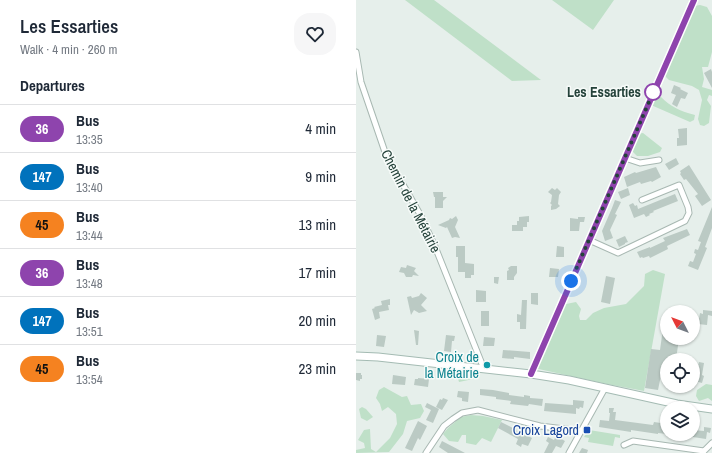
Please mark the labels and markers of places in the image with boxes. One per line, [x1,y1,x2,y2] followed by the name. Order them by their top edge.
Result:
[567,83,641,101] place label: Les Essarties
[644,83,662,101] marker: Les Essarties
[425,348,479,382] place label: Croix de la Métairie
[482,360,492,370] marker: Croix de la Métairie
[513,421,579,439] place label: Croix Lagord
[582,425,592,435] marker: Croix Lagord

